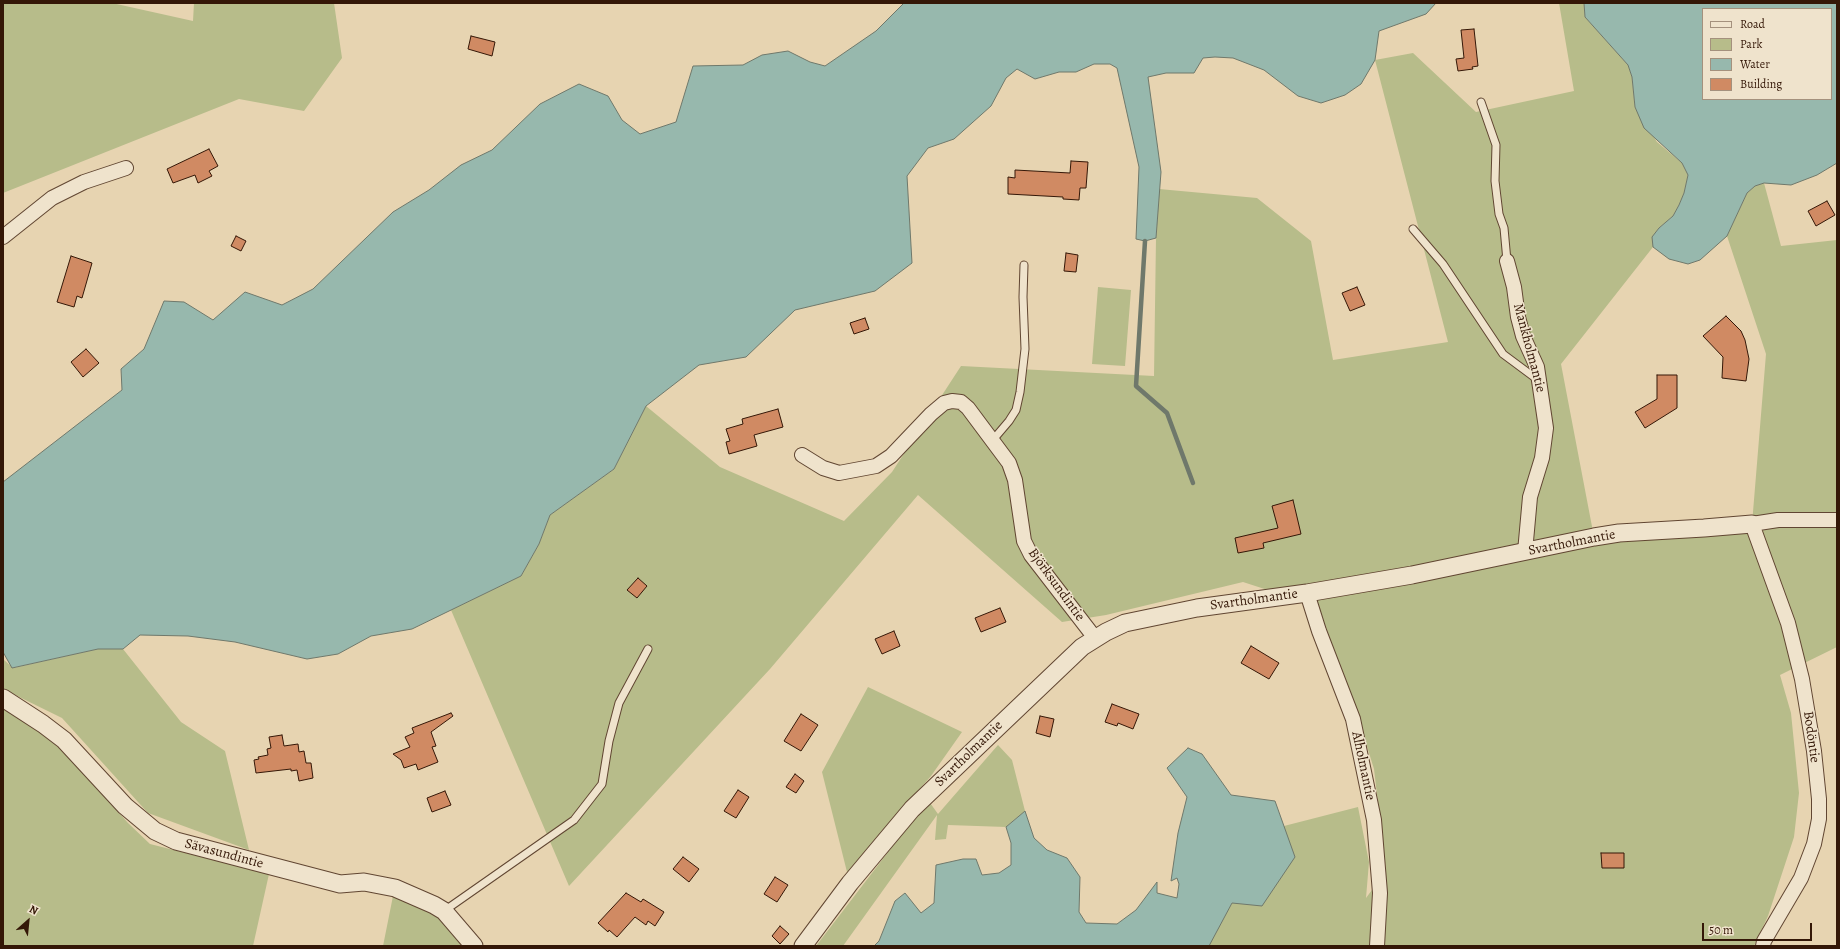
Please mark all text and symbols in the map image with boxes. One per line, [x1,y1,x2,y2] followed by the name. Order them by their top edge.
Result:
[1702,8,1832,100] legend
[1740,16,1765,32] text: Road
[1740,36,1763,52] text: Park
[1740,56,1770,72] text: Water
[1740,76,1782,92] text: Building
[1509,302,1549,394] street label: Mankholmantie
[1527,526,1617,560] street label: Svartholmantie
[1024,545,1088,625] street label: Björksundintie
[1209,586,1299,614] street label: Svartholmantie
[1799,710,1823,764] street label: Bodöntie
[931,717,1007,791] street label: Svartholmantie
[1348,730,1378,802] street label: Alholmantie
[183,835,265,873] street label: Sävasundintie
[8,901,48,941] north arrow
[27,901,41,918] text: N
[1704,915,1814,941] scale bar
[1709,922,1733,938] text: 50 m

